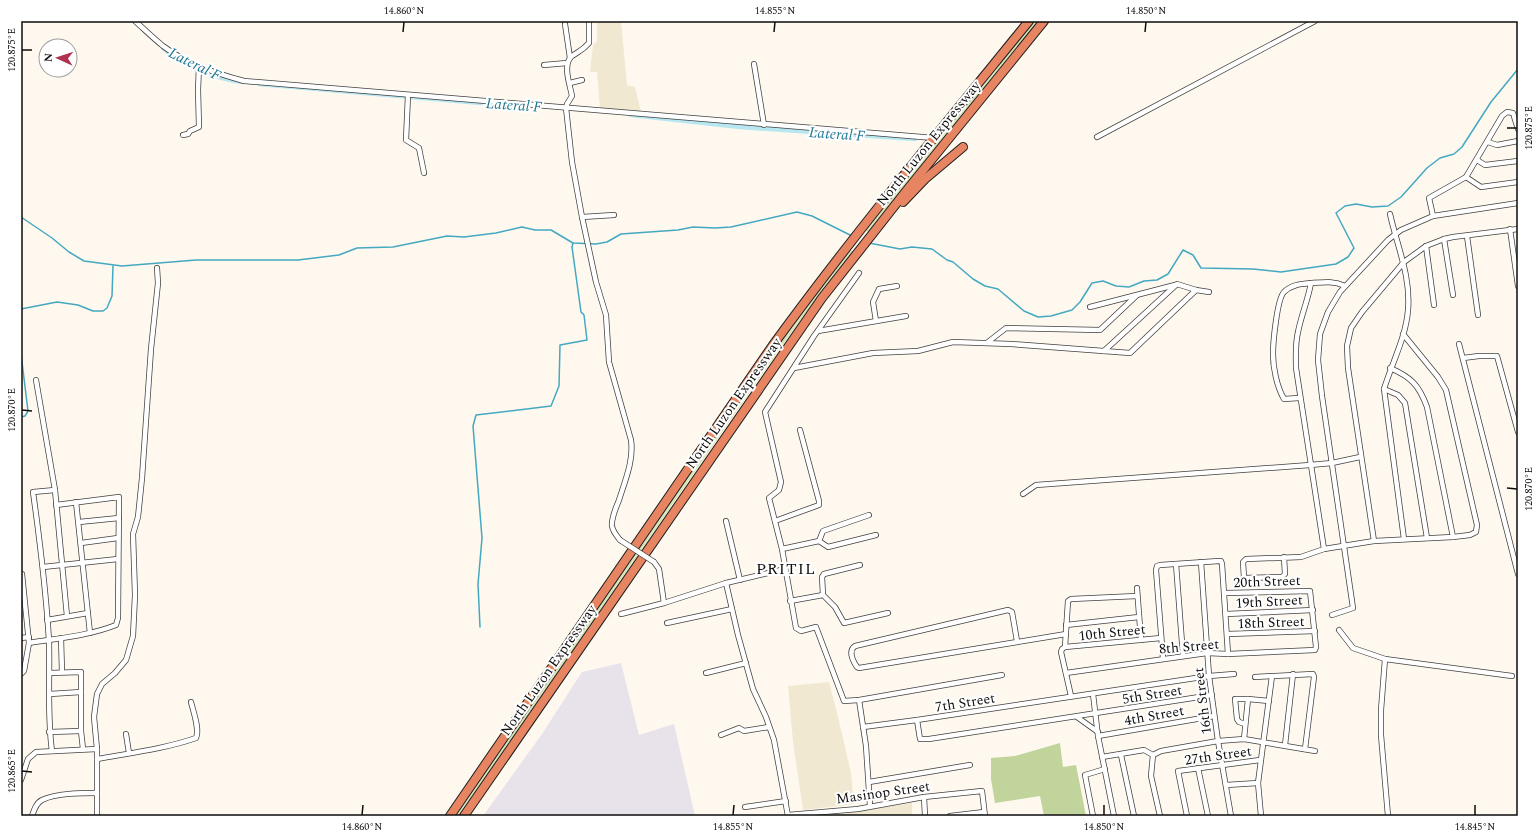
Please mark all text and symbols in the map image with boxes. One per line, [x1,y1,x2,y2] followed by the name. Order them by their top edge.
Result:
[384,3,424,19] text: 14.860°N
[755,3,795,19] text: 14.855°N
[1126,3,1166,19] text: 14.850°N
[4,28,20,72] text: 120.875°E
[38,38,78,78] north arrow
[164,42,225,87] water label: Lateral F
[40,53,57,62] text: N
[871,75,986,210] street label: North Luzon Expressway
[485,92,543,119] water label: Lateral F
[1521,106,1537,150] text: 120.875°E
[808,121,866,148] water label: Lateral F
[680,332,787,473] street label: North Luzon Expressway
[4,388,20,432] text: 120.870°E
[1521,467,1537,511] text: 120.870°E
[756,557,816,581] district label: PRITIL
[1233,570,1301,593] street label: 20th Street
[1235,589,1303,614] street label: 19th Street
[495,599,602,740] street label: North Luzon Expressway
[1237,611,1305,634] street label: 18th Street
[1077,619,1147,646] street label: 10th Street
[1158,633,1220,660] street label: 8th Street
[1188,666,1217,736] street label: 16th Street
[1121,679,1184,710] street label: 5th Street
[934,687,997,718] street label: 7th Street
[1123,700,1186,731] street label: 4th Street
[1183,740,1253,771] street label: 27th Street
[4,749,20,793] text: 120.865°E
[835,776,931,809] street label: Masinop Street
[342,819,382,835] text: 14.860°N
[713,819,753,835] text: 14.855°N
[1084,819,1124,835] text: 14.850°N
[1455,819,1495,835] text: 14.845°N

